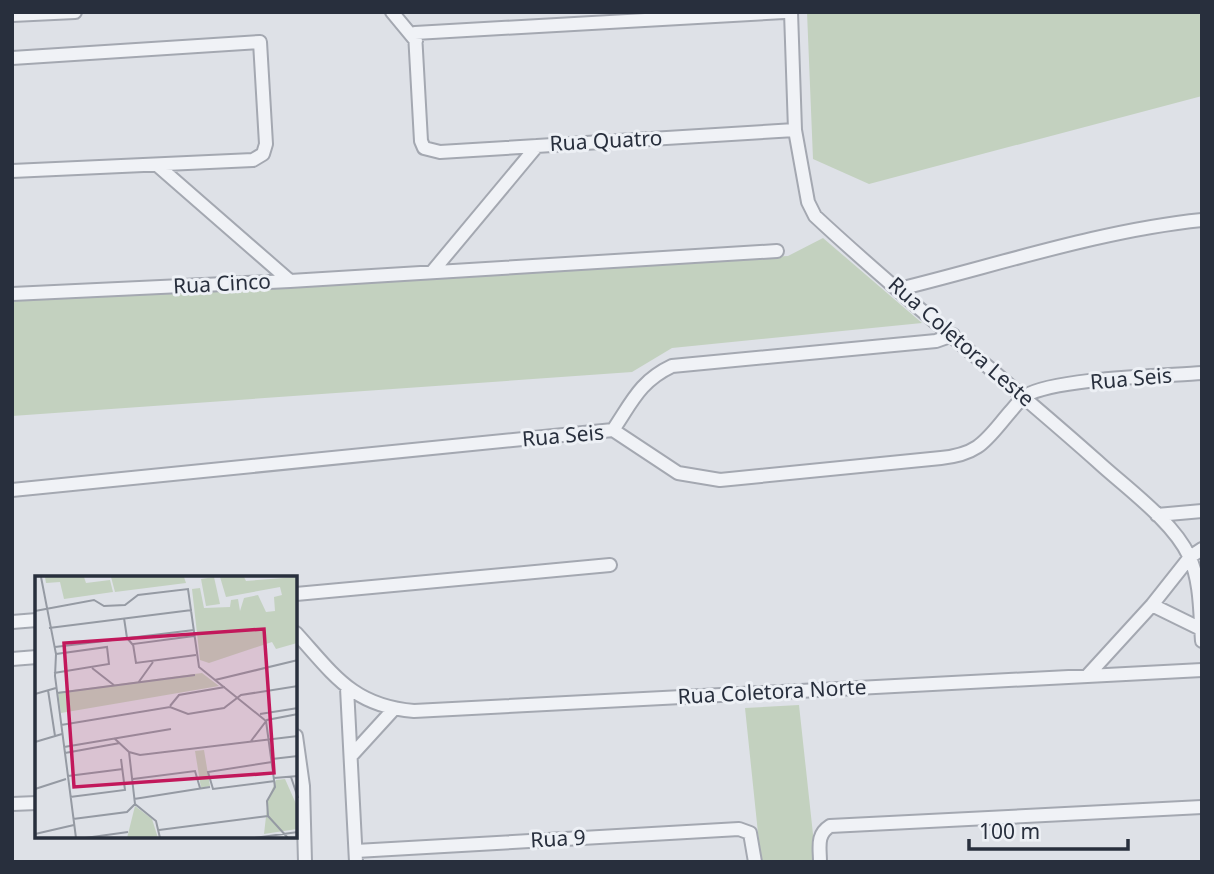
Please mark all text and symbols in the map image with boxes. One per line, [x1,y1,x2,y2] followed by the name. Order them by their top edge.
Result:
[549,123,663,157] street label: Rua Quatro
[172,266,271,300] street label: Rua Cinco
[883,270,1041,412] street label: Rua Coletora Leste
[1089,360,1173,396] street label: Rua Seis
[521,417,605,453] street label: Rua Seis
[35,576,298,839] inset map
[677,672,867,710] street label: Rua Coletora Norte
[969,808,1128,852] scale bar
[979,817,1040,845] text: 100 m
[530,823,586,853] street label: Rua 9

